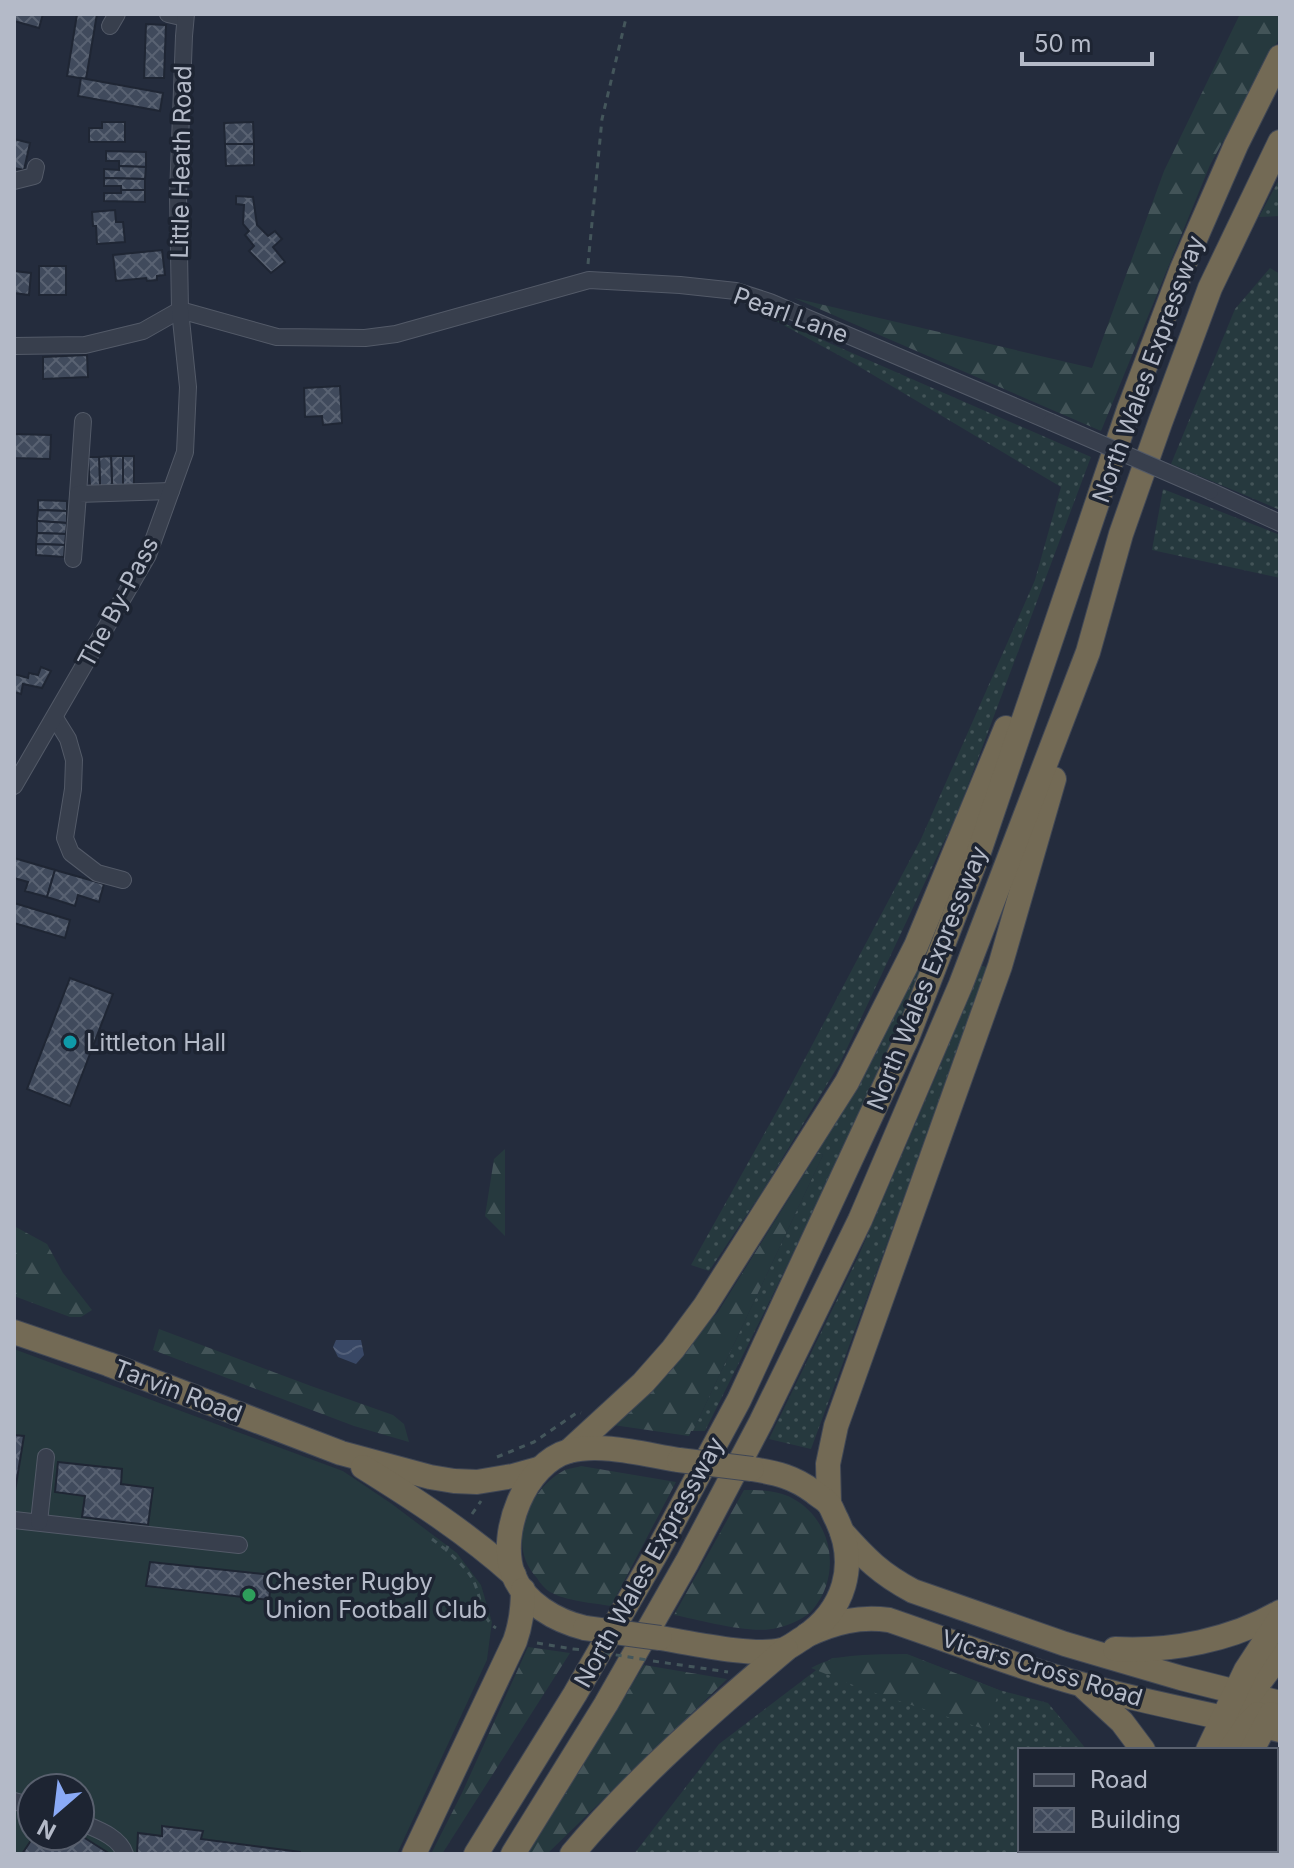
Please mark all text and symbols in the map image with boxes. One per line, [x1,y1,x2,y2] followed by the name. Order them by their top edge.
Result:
[1022,16,1152,66] scale bar
[1034,29,1092,58] text: 50 m
[165,65,197,259] street label: Little Heath Road
[1086,231,1210,507] street label: North Wales Expressway
[730,281,852,349] street label: Pearl Lane
[71,532,165,672] street label: The By-Pass
[861,842,993,1114] street label: North Wales Expressway
[86,1028,226,1057] place label: Littleton Hall
[61,1033,79,1051] marker: Littleton Hall
[110,1353,246,1429] street label: Tarvin Road
[568,1432,730,1692] street label: North Wales Expressway
[265,1567,487,1624] place label: Chester Rugby Union Football Club
[240,1586,258,1604] marker: Chester Rugby Union Football Club
[938,1624,1146,1712] street label: Vicars Cross Road
[1018,1748,1278,1852] legend
[1090,1765,1148,1794] text: Road
[16,1772,96,1852] north arrow
[1090,1805,1181,1834] text: Building
[33,1814,60,1845] text: N

